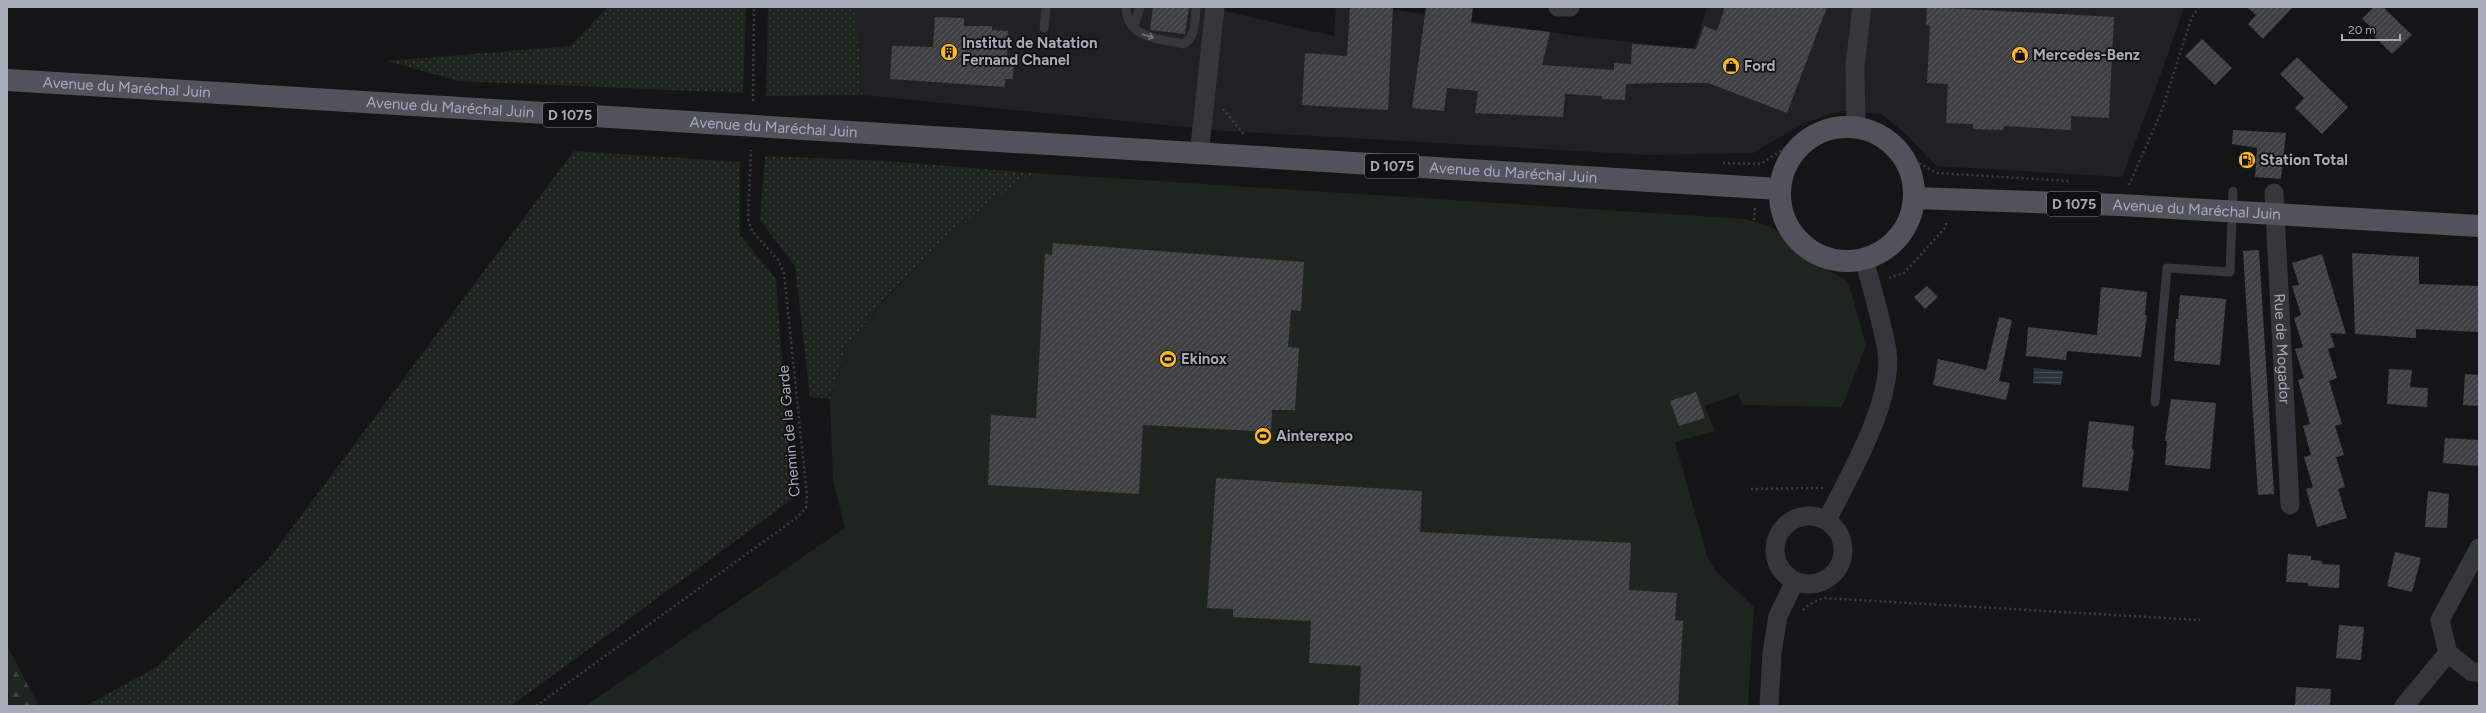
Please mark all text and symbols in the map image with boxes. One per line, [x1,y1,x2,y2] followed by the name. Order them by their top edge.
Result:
[2342,16,2400,42] scale bar
[2348,23,2376,37] text: 20 m
[1141,33,1154,40] one-way arrow
[962,34,1097,69] place label: Institut de Natation Fernand Chanel
[939,42,959,62] building icon: Institut de Natation Fernand Chanel
[2010,45,2030,65] shop icon: Mercedes-Benz
[2033,46,2140,64] place label: Mercedes-Benz
[1721,56,1741,76] shop icon: Ford
[1744,57,1776,75] place label: Ford
[42,73,211,102] street label: Avenue du Maréchal Juin
[366,93,535,121] street label: Avenue du Maréchal Juin
[543,103,597,127] road number: D 1075
[689,113,858,141] street label: Avenue du Maréchal Juin
[2237,150,2257,170] fuel station icon: Station Total
[2260,151,2348,169] place label: Station Total
[1365,154,1419,178] road number: D 1075
[1429,159,1598,187] street label: Avenue du Maréchal Juin
[2047,192,2101,216] road number: D 1075
[2112,196,2281,223] street label: Avenue du Maréchal Juin
[2270,293,2294,405] street label: Rue de Mogador
[1158,349,1178,369] sports icon: Ekinox
[1181,350,1227,368] place label: Ekinox
[774,364,804,498] street label: Chemin de la Garde
[1253,426,1273,446] sports icon: Ainterexpo
[1276,427,1353,445] place label: Ainterexpo

